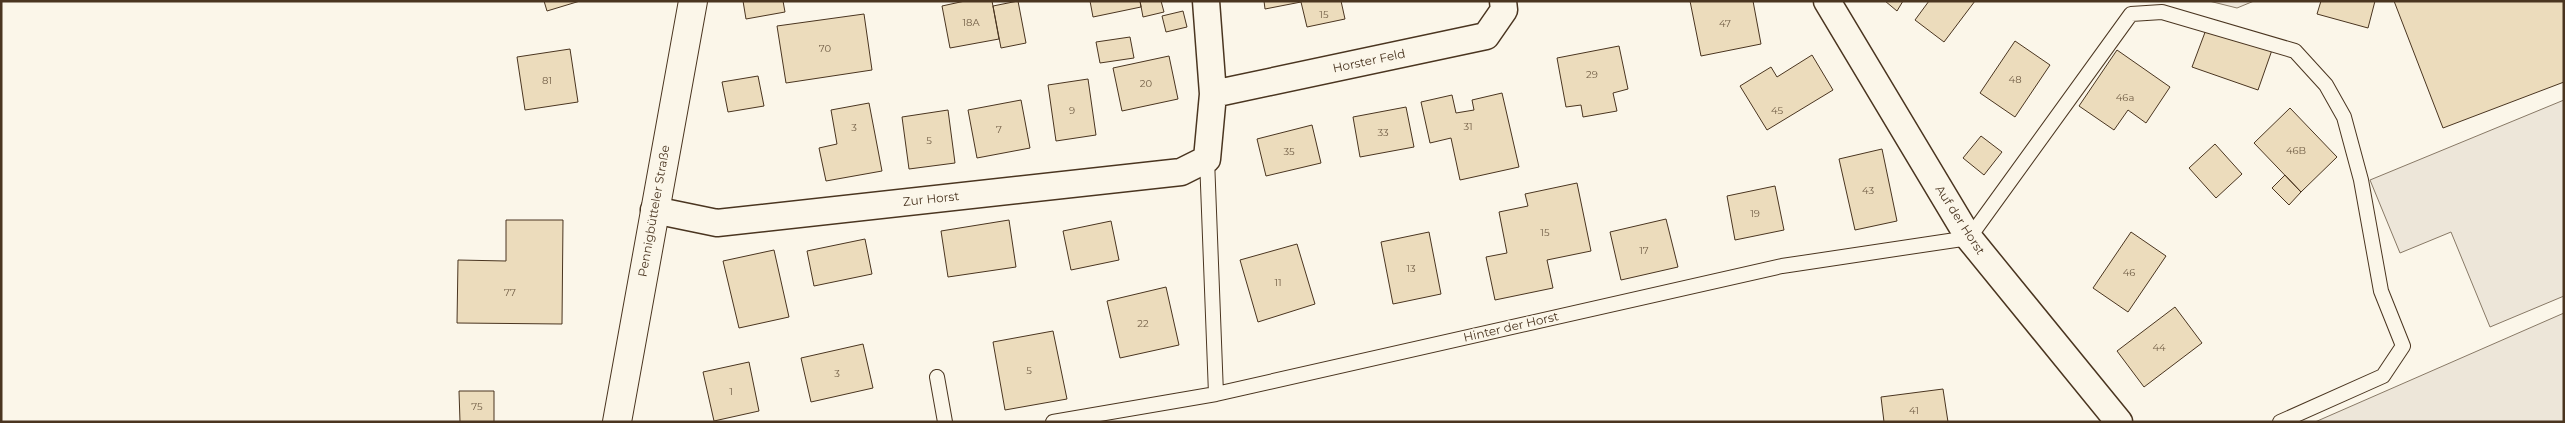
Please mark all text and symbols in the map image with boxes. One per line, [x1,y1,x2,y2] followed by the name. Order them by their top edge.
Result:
[1319,8,1329,21] house number: 15
[962,16,980,29] house number: 18A
[1719,17,1731,30] house number: 47
[819,42,832,55] house number: 70
[1331,46,1407,76] street label: Horster Feld
[1586,68,1598,81] house number: 29
[2008,73,2022,86] house number: 48
[542,74,552,87] house number: 81
[1140,77,1153,90] house number: 20
[2116,91,2134,104] house number: 46a
[1069,104,1075,117] house number: 9
[1771,104,1783,117] house number: 45
[1463,120,1473,133] house number: 31
[851,121,857,134] house number: 3
[996,123,1002,136] house number: 7
[1377,126,1389,139] house number: 33
[926,134,932,147] house number: 5
[635,144,672,278] street label: Pennigbütteler Straße
[2286,144,2306,157] house number: 46B
[1283,145,1295,158] house number: 35
[1932,182,1989,257] street label: Auf der Horst
[1862,184,1874,197] house number: 43
[902,188,960,209] street label: Zur Horst
[1750,207,1760,220] house number: 19
[1540,226,1550,239] house number: 15
[1639,244,1649,257] house number: 17
[1406,262,1416,275] house number: 13
[2123,266,2135,279] house number: 46
[1274,276,1282,289] house number: 11
[504,286,516,299] house number: 77
[1462,308,1560,345] street label: Hinter der Horst
[1137,317,1149,330] house number: 22
[2152,341,2166,354] house number: 44
[1026,364,1032,377] house number: 5
[834,367,840,380] house number: 3
[729,385,733,398] house number: 1
[471,400,483,413] house number: 75
[1909,404,1919,417] house number: 41

